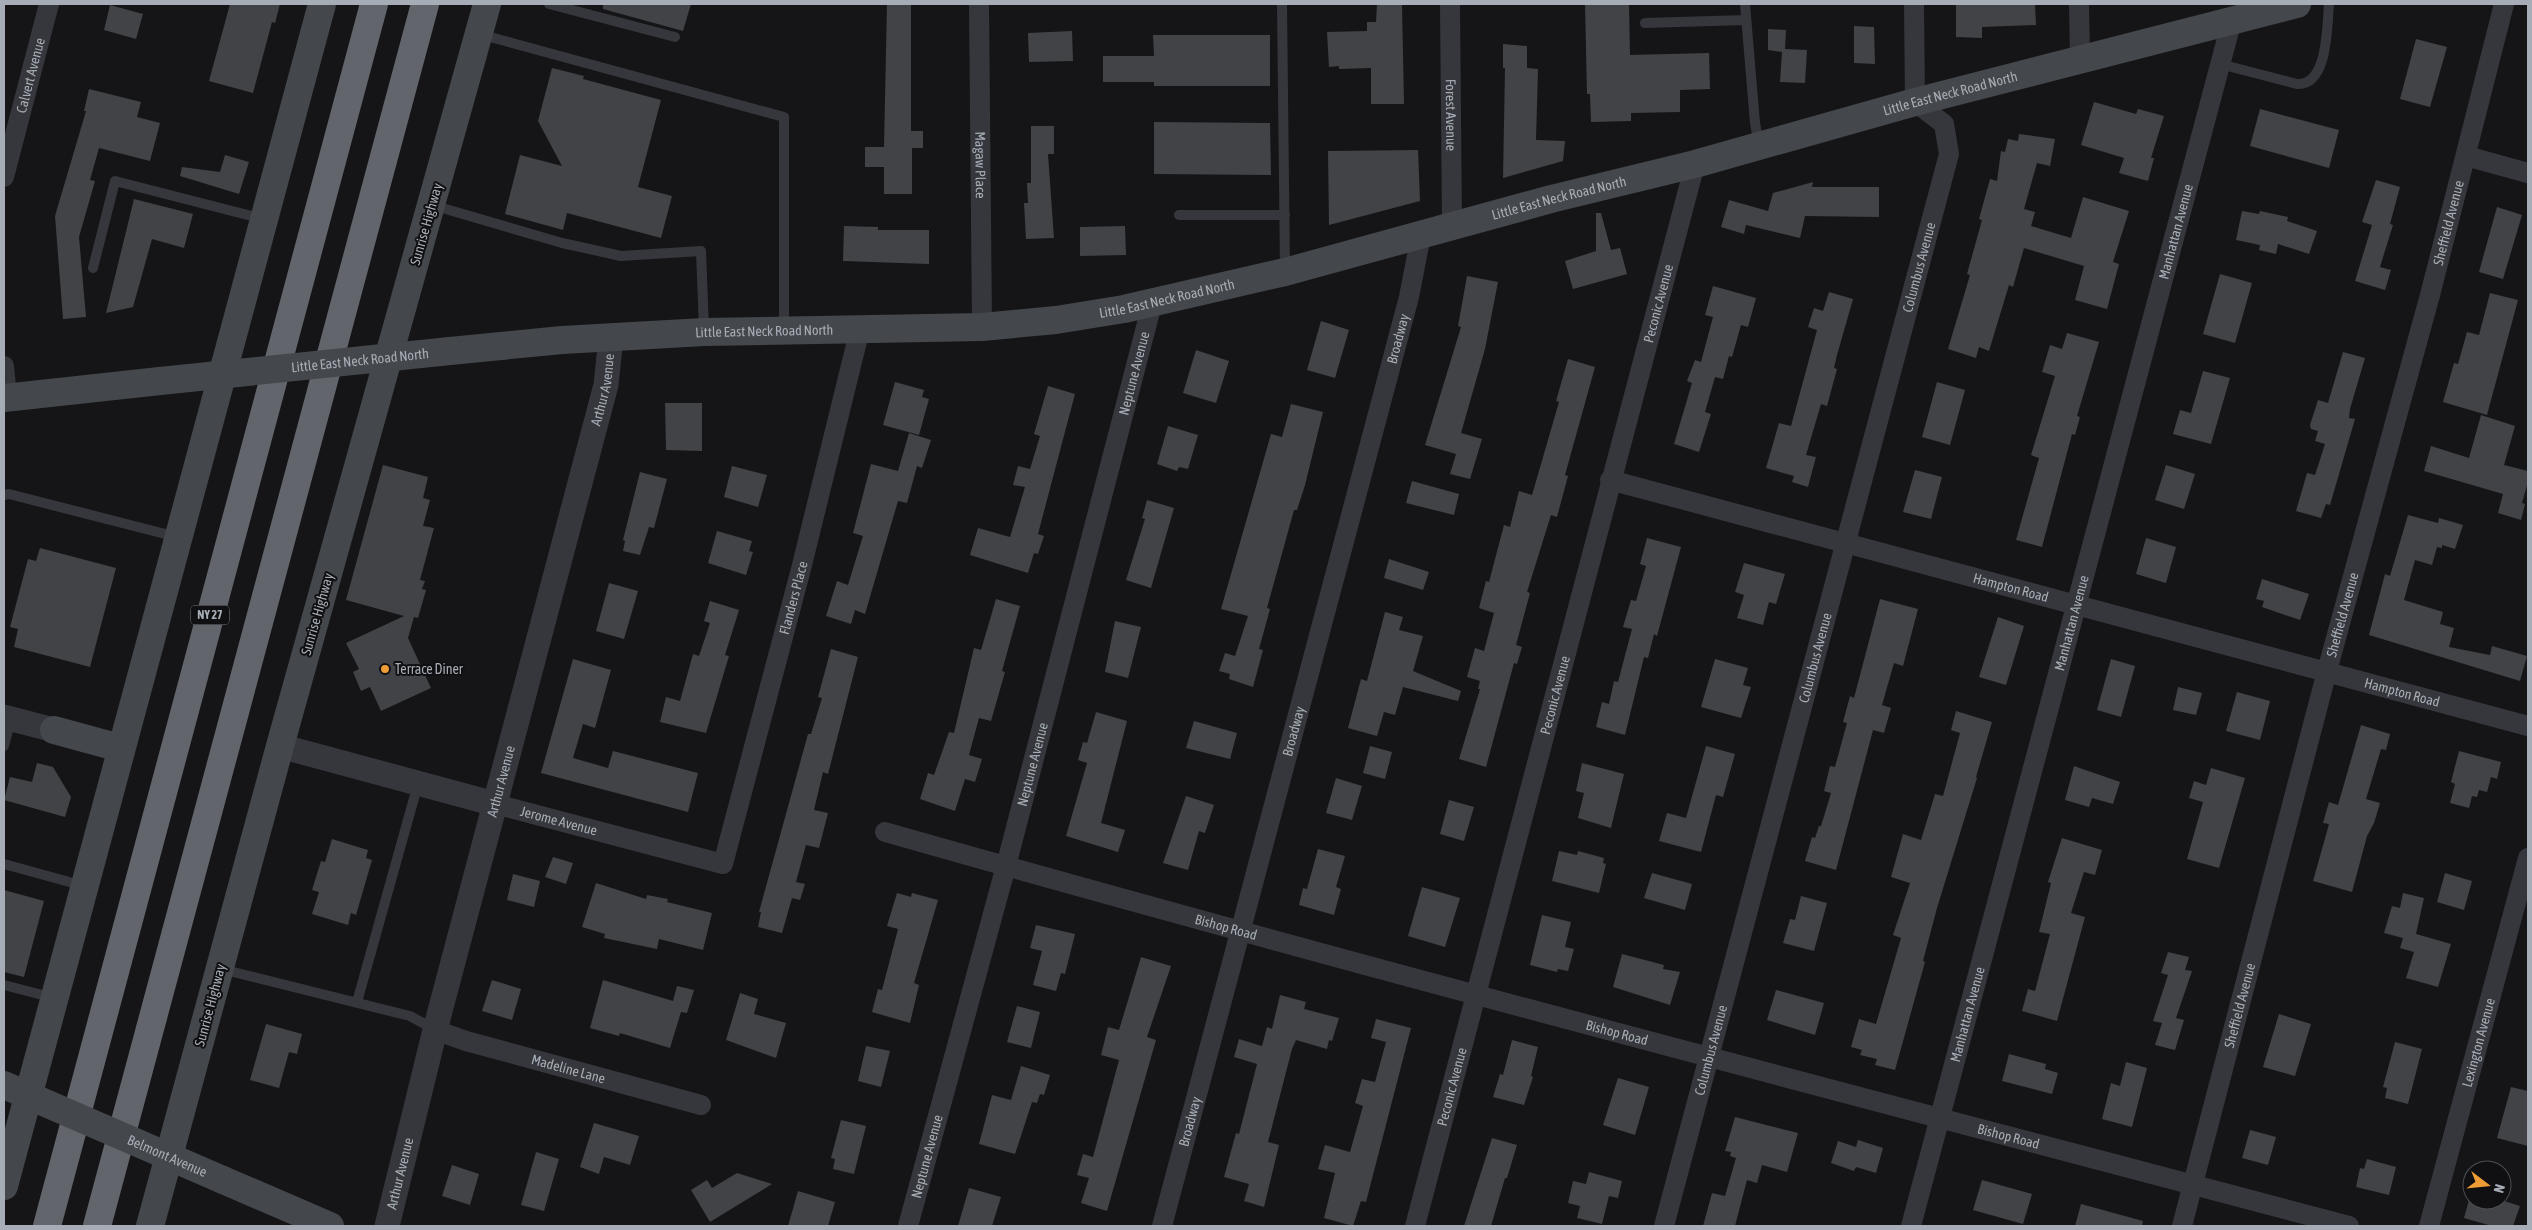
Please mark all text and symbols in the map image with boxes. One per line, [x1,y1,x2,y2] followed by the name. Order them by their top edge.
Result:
[13,36,48,115] street label: Calvert Avenue
[1881,68,2019,119] street label: Little East Neck Road North
[1443,79,1459,151] street label: Forest Avenue
[972,131,989,199] street label: Magaw Place
[1490,173,1628,223] street label: Little East Neck Road North
[2430,179,2467,267] street label: Sheffield Avenue
[407,181,445,267] street label: Sunrise Highway
[2155,182,2196,281] street label: Manhattan Avenue
[1899,221,1939,314] street label: Columbus Avenue
[1640,262,1676,345] street label: Peconic Avenue
[1098,276,1236,321] street label: Little East Neck Road North
[1384,312,1412,366] street label: Broadway
[695,322,833,340] street label: Little East Neck Road North
[1115,330,1153,417] street label: Neptune Avenue
[290,345,430,375] street label: Little East Neck Road North
[588,353,617,427] street label: Arthur Avenue
[776,560,811,636] street label: Flanders Place
[1971,570,2050,605] street label: Hampton Road
[298,571,336,657] street label: Sunrise Highway
[2323,571,2362,659] street label: Sheffield Avenue
[2051,574,2092,672] street label: Manhattan Avenue
[191,606,229,624] road number: NY 27
[1795,611,1835,705] street label: Columbus Avenue
[1537,654,1573,736] street label: Peconic Avenue
[395,661,464,677] place label: Terrace Diner
[379,663,391,675] marker: Terrace Diner
[2363,675,2441,710] street label: Hampton Road
[1279,704,1308,758] street label: Broadway
[1014,721,1051,808] street label: Neptune Avenue
[484,744,518,819] street label: Arthur Avenue
[519,803,599,839] street label: Jerome Avenue
[1193,911,1259,943] street label: Bishop Road
[2221,961,2258,1050] street label: Sheffield Avenue
[191,962,229,1048] street label: Sunrise Highway
[1947,965,1988,1064] street label: Manhattan Avenue
[2459,996,2498,1089] street label: Lexington Avenue
[1691,1003,1730,1097] street label: Columbus Avenue
[1584,1017,1650,1048] street label: Bishop Road
[1434,1046,1470,1128] street label: Peconic Avenue
[530,1051,607,1087] street label: Madeline Lane
[1175,1095,1204,1148] street label: Broadway
[908,1113,946,1200] street label: Neptune Avenue
[1976,1120,2041,1152] street label: Bishop Road
[125,1132,209,1180] street label: Belmont Avenue
[383,1136,416,1211] street label: Arthur Avenue
[2462,1160,2512,1210] north arrow
[2491,1182,2508,1195] text: N

